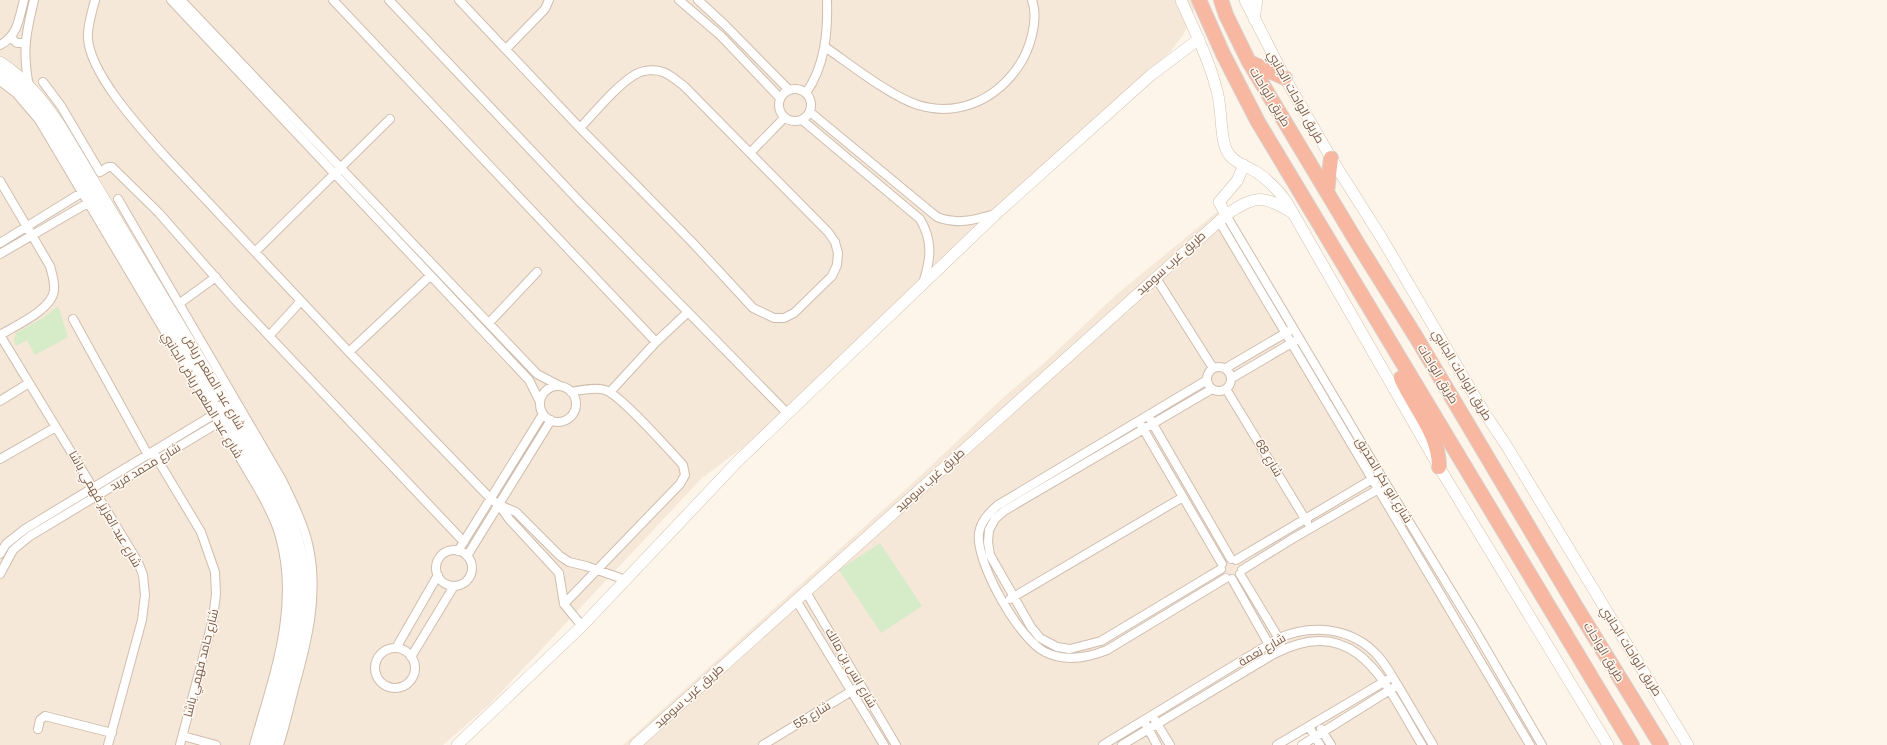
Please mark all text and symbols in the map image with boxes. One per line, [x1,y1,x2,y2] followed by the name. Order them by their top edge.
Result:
[1262,48,1328,147] street label: طريق الواحات الجانبي
[1246,64,1294,130] street label: طريق الواحات
[1133,227,1209,298] street label: طريق غرب سوميد
[1427,326,1496,425] street label: طريق الواحات الجانبي
[156,329,246,462] street label: شارع عبد المنعم رياض الجانبي
[179,331,249,433] street label: شارع عبد المنعم رياض
[1414,341,1462,407] street label: طريق الواحات
[1352,434,1416,526] street label: شارع ابو بكر الصديق
[1252,436,1286,480] street label: شارع 68
[106,439,184,495] street label: شارع محمد فريد
[892,444,968,515] street label: طريق غرب سوميد
[63,448,145,571] street label: شارع عبد العزيز فهمي باشا
[1597,603,1665,699] street label: طريق الواحات الجانبي
[180,607,224,719] street label: شارع حامد فهمي باشا
[1581,620,1627,684] street label: طريق الواحات
[822,625,880,711] street label: شارع انس بن مالك
[1235,630,1289,670] street label: شارع نعمة
[651,660,727,731] street label: طريق غرب سوميد
[790,698,834,732] street label: شارع 55

